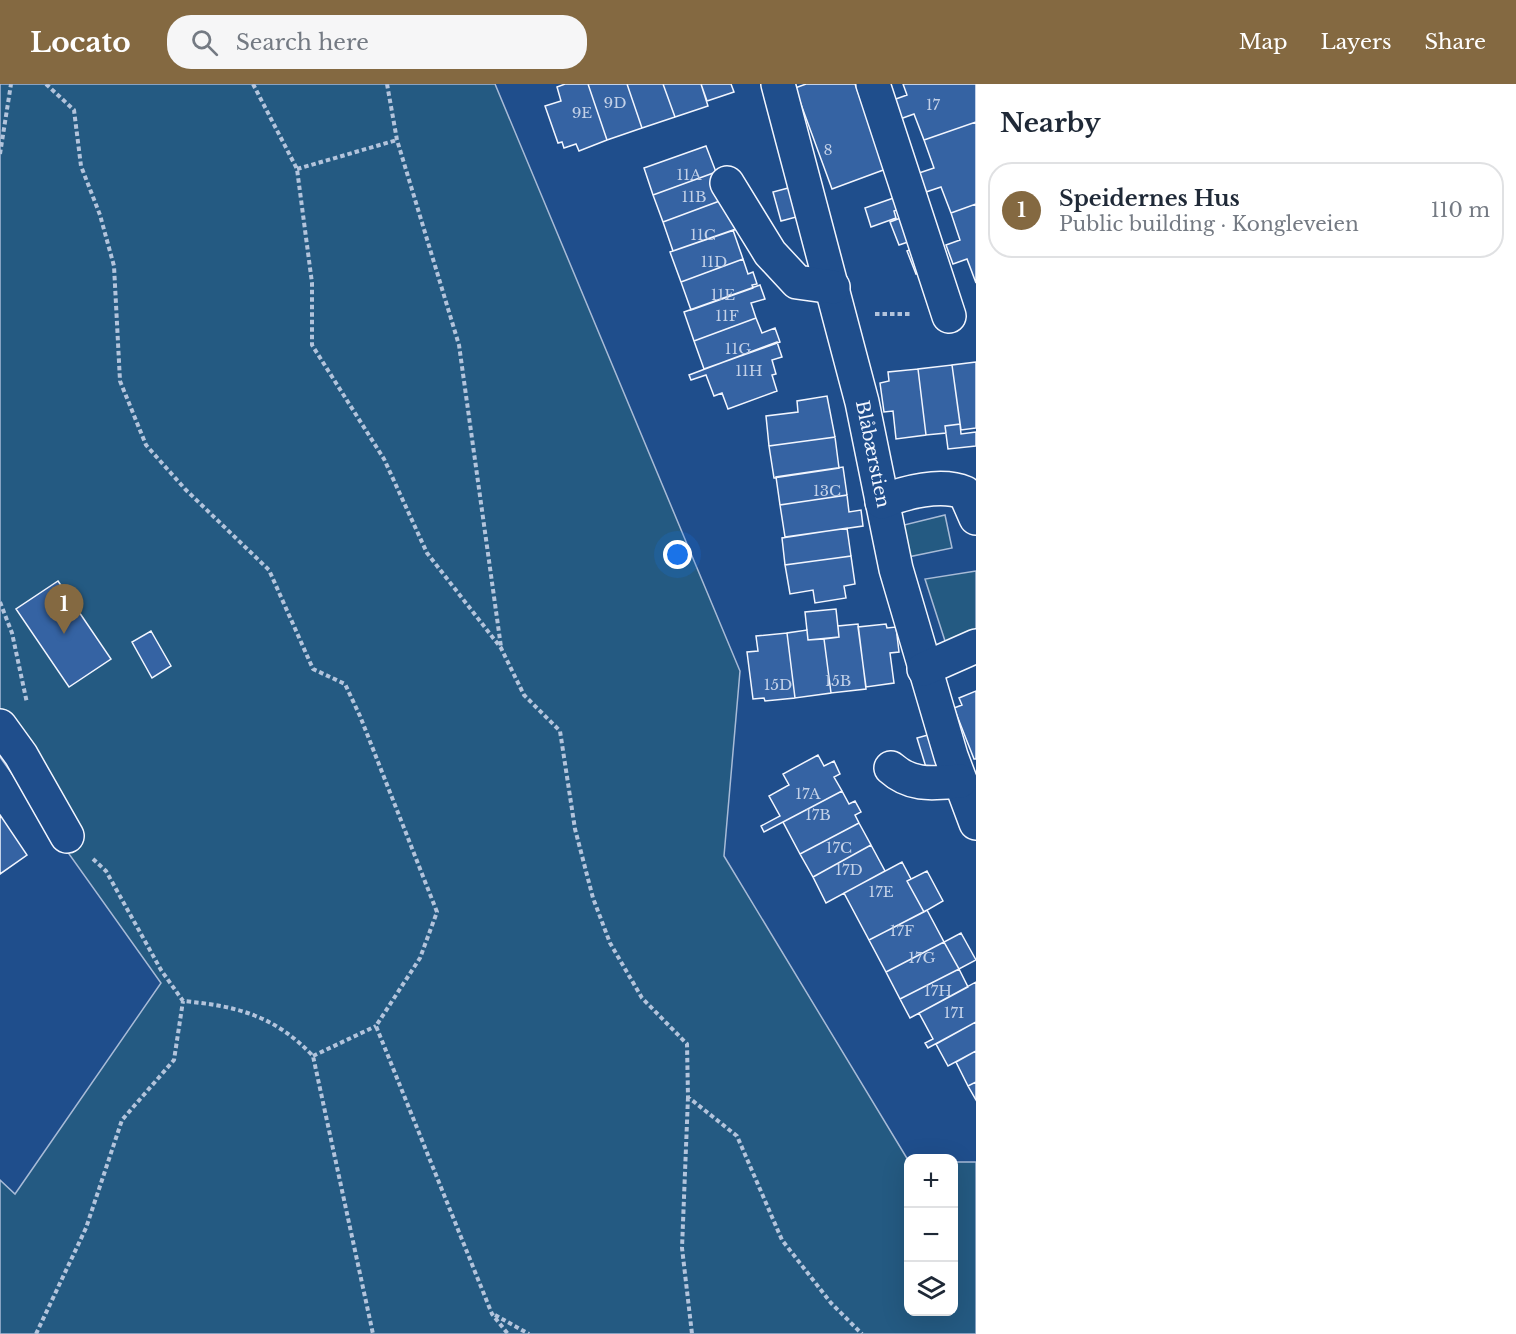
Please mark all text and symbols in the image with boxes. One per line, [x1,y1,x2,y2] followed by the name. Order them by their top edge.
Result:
[167,15,587,69] search box
[30,25,131,60] text: Locato
[188,26,221,59] icon: search
[236,29,369,56] text: Search here
[1239,29,1288,55] text: Map
[1321,29,1392,55] text: Layers
[1425,29,1486,55] text: Share
[604,93,626,112] house number: 9D
[926,95,941,114] house number: 17
[572,103,592,122] house number: 9E
[1000,107,1101,139] text: Nearby
[823,140,833,159] house number: 8
[677,165,702,184] house number: 11A
[1059,185,1240,212] text: Speidernes Hus
[682,187,706,206] house number: 11B
[1017,198,1026,222] text: 1
[1431,198,1490,222] text: 110 m
[1059,212,1359,236] text: Public building · Kongleveien
[690,225,716,244] house number: 11C
[701,252,727,271] house number: 11D
[711,285,735,304] house number: 11E
[715,306,739,325] house number: 11F
[725,339,751,358] house number: 11G
[735,361,763,380] house number: 11H
[851,398,894,510] street label: Blåbærstien
[813,481,841,500] house number: 13C
[663,540,692,569] your location
[44,584,84,634] pin: 1
[825,671,851,690] house number: 15B
[764,675,792,694] house number: 15D
[795,784,821,803] house number: 17A
[805,805,831,824] house number: 17B
[826,838,852,857] house number: 17C
[835,860,863,879] house number: 17D
[868,882,894,901] house number: 17E
[890,921,914,940] house number: 17F
[908,948,936,967] house number: 17G
[924,981,952,1000] house number: 17H
[944,1003,964,1022] house number: 17I
[904,1154,958,1316] map controls
[904,1154,958,1208] button: +
[904,1208,958,1262] button: −
[904,1262,958,1316] button: layers

